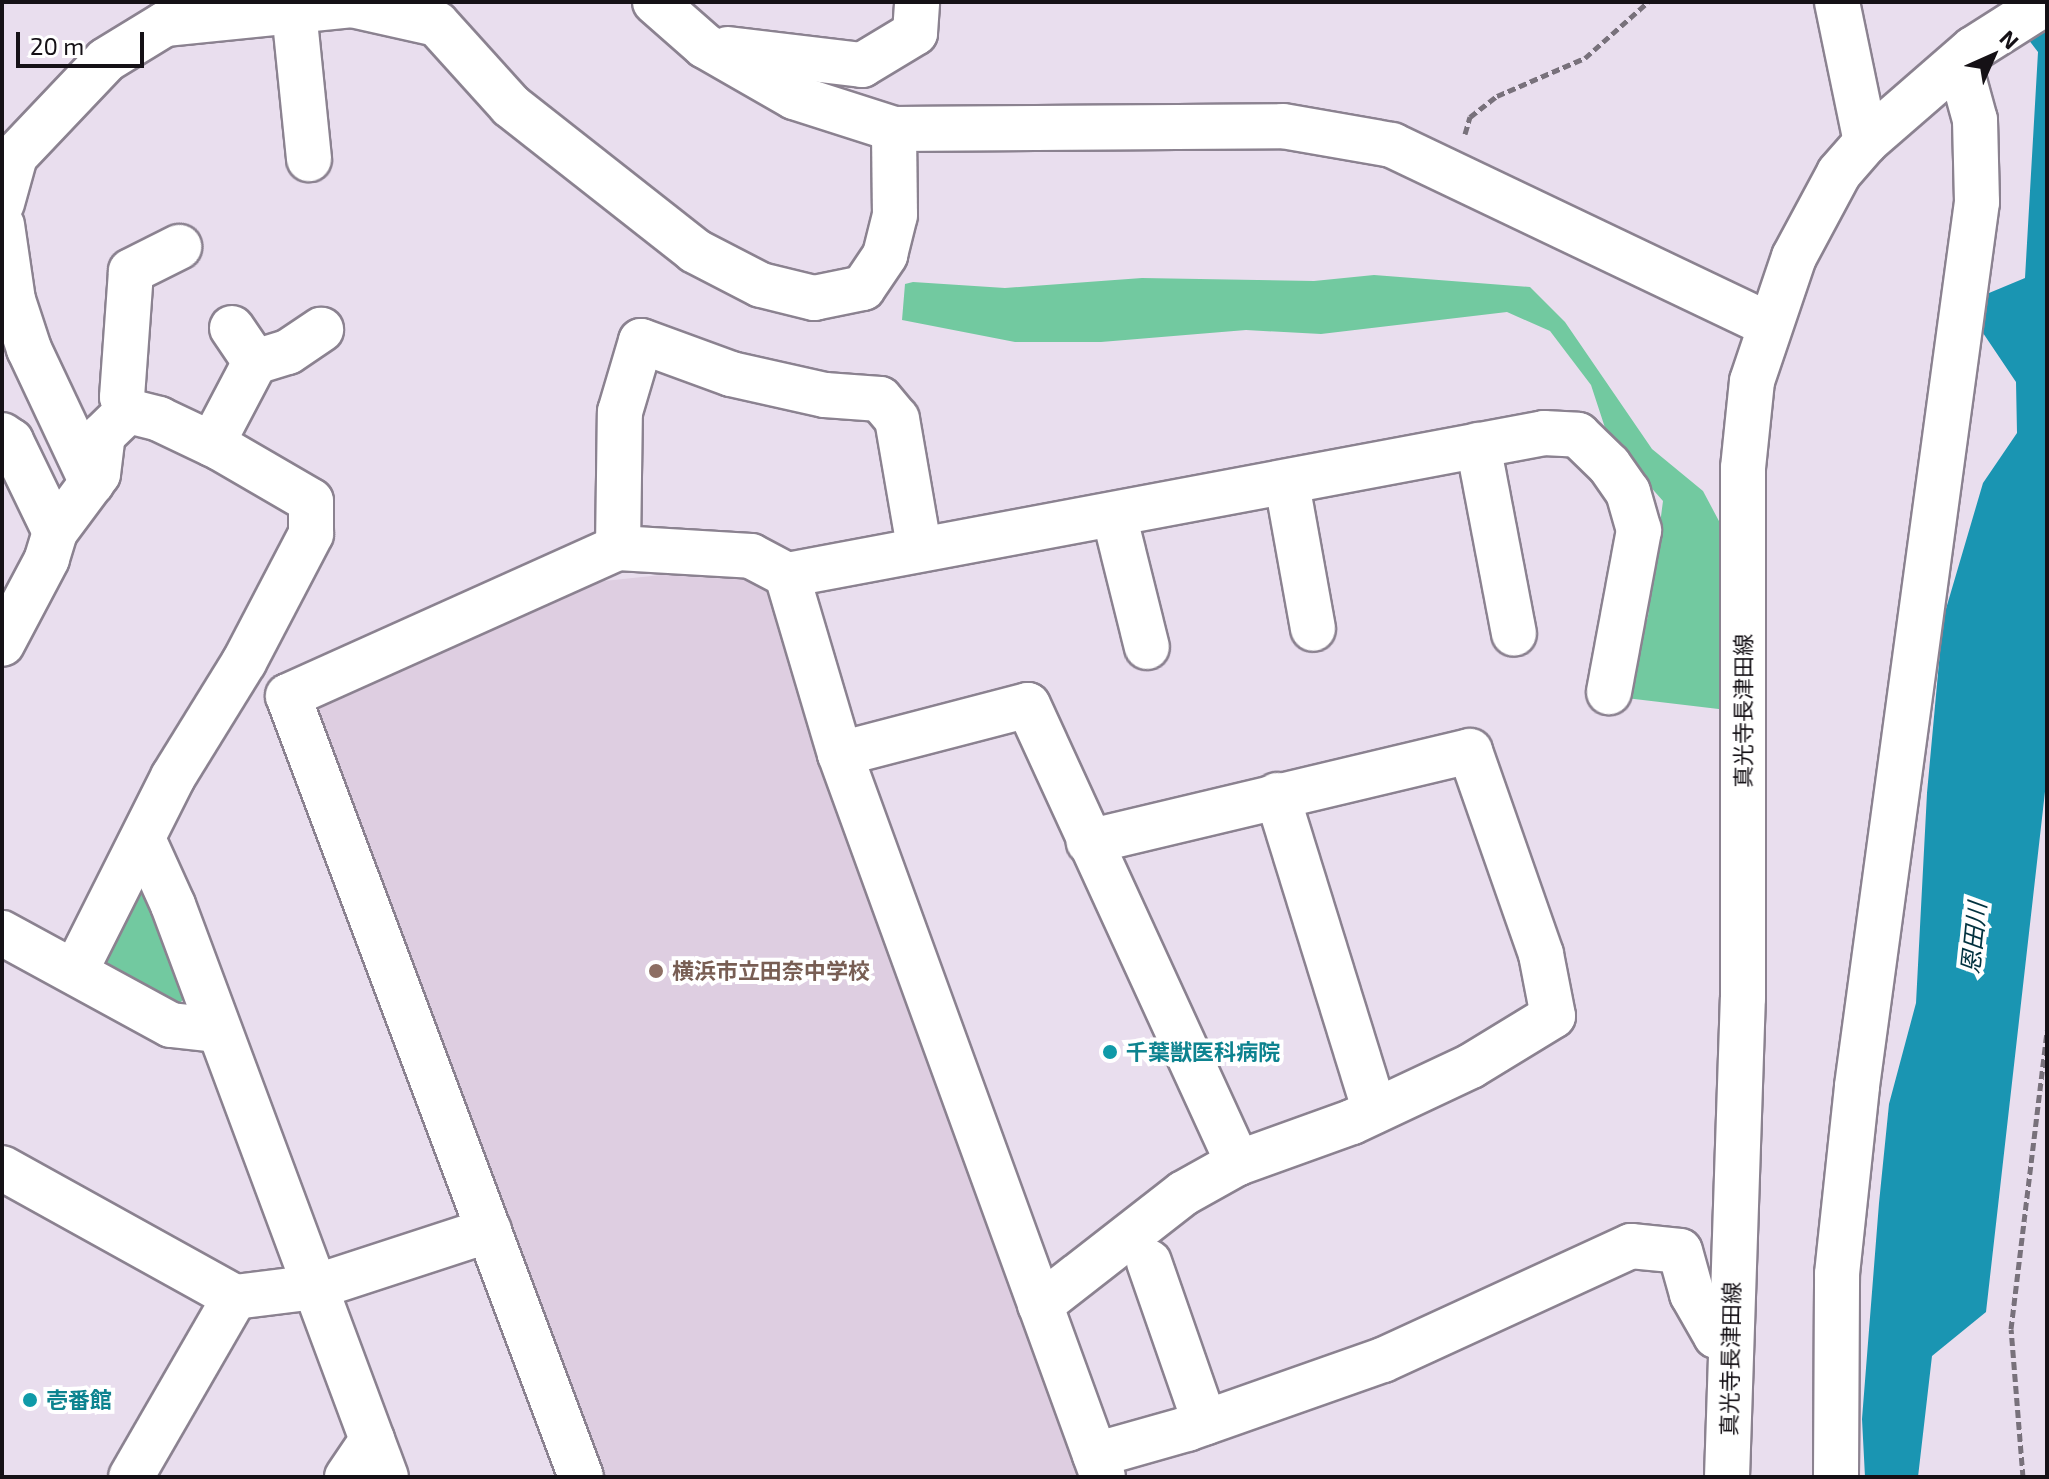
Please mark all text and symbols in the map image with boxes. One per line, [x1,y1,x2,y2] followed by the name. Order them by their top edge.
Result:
[20,16,148,66] scale bar
[1953,16,2033,96] north arrow
[1995,24,2025,54] text: N
[30,31,84,60] text: 20 m
[1730,634,1756,788] street label: 真光寺長津田線
[1955,901,1991,975] water label: 恩田川
[672,958,870,984] place label: 横浜市立田奈中学校
[647,962,665,980] marker: 横浜市立田奈中学校
[1126,1039,1280,1065] place label: 千葉獣医科病院
[1101,1043,1119,1061] marker: 千葉獣医科病院
[1715,1282,1745,1436] street label: 真光寺長津田線
[46,1387,112,1413] place label: 壱番館
[21,1391,39,1409] marker: 壱番館

